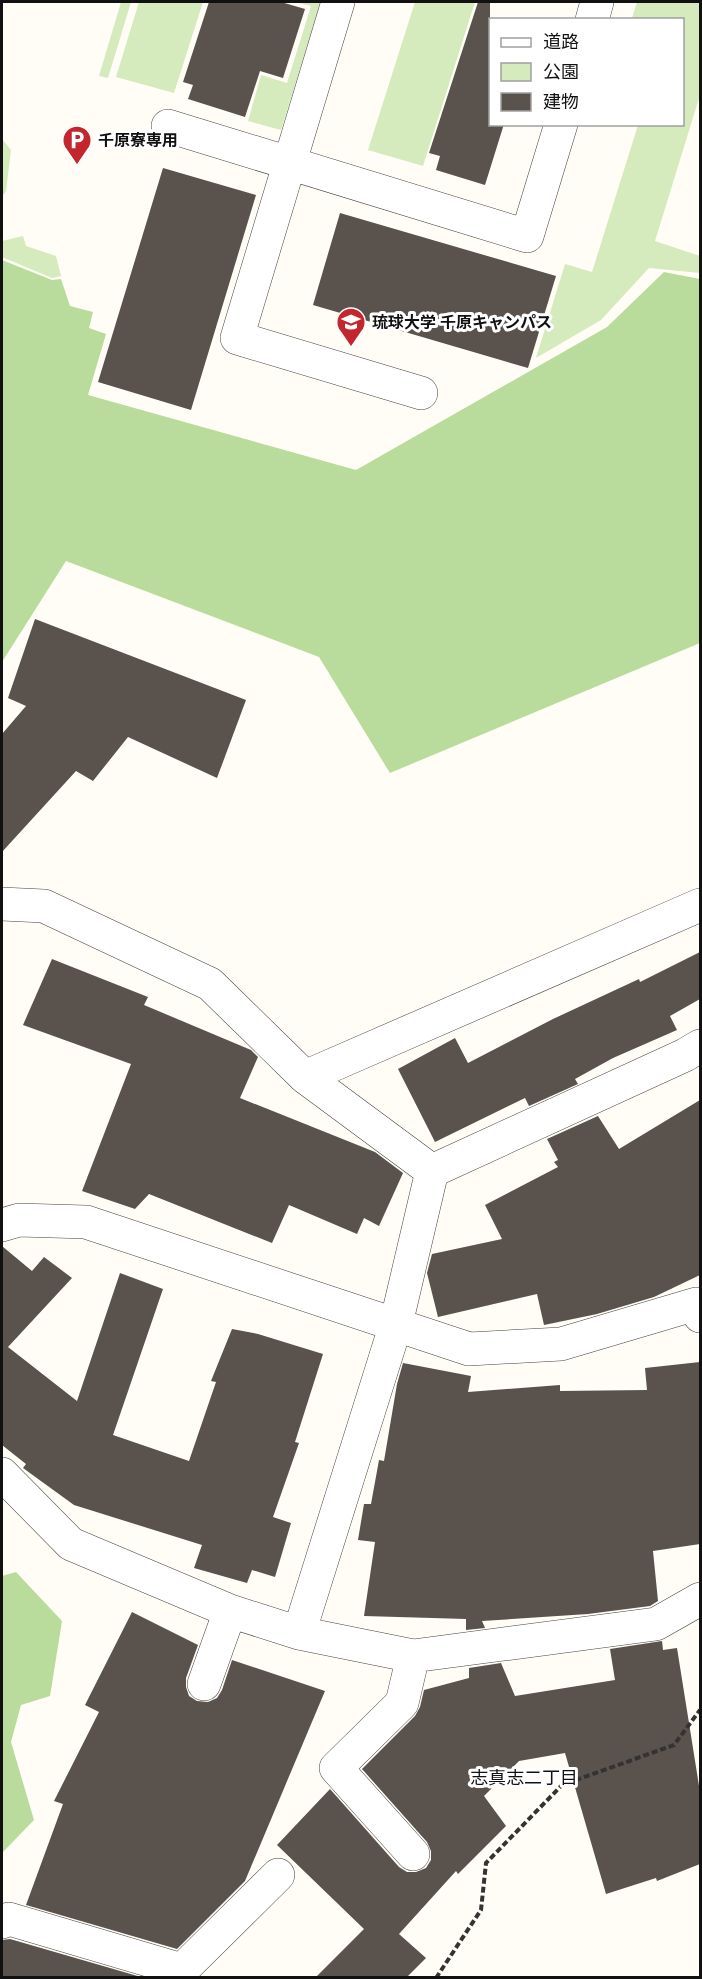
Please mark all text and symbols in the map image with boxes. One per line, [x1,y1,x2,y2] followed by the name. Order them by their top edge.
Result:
[489,18,684,126] legend
[543,32,579,52] text: 道路
[543,62,579,82] text: 公園
[543,92,579,112] text: 建物
[61,124,93,166] parking icon: 千原寮専用
[98,132,178,149] place label: 千原寮専用
[335,306,367,348] school or university icon: 琉球大学 千原キャンパス
[372,314,552,331] place label: 琉球大学 千原キャンパス
[470,1768,578,1788] district label: 志真志二丁目

